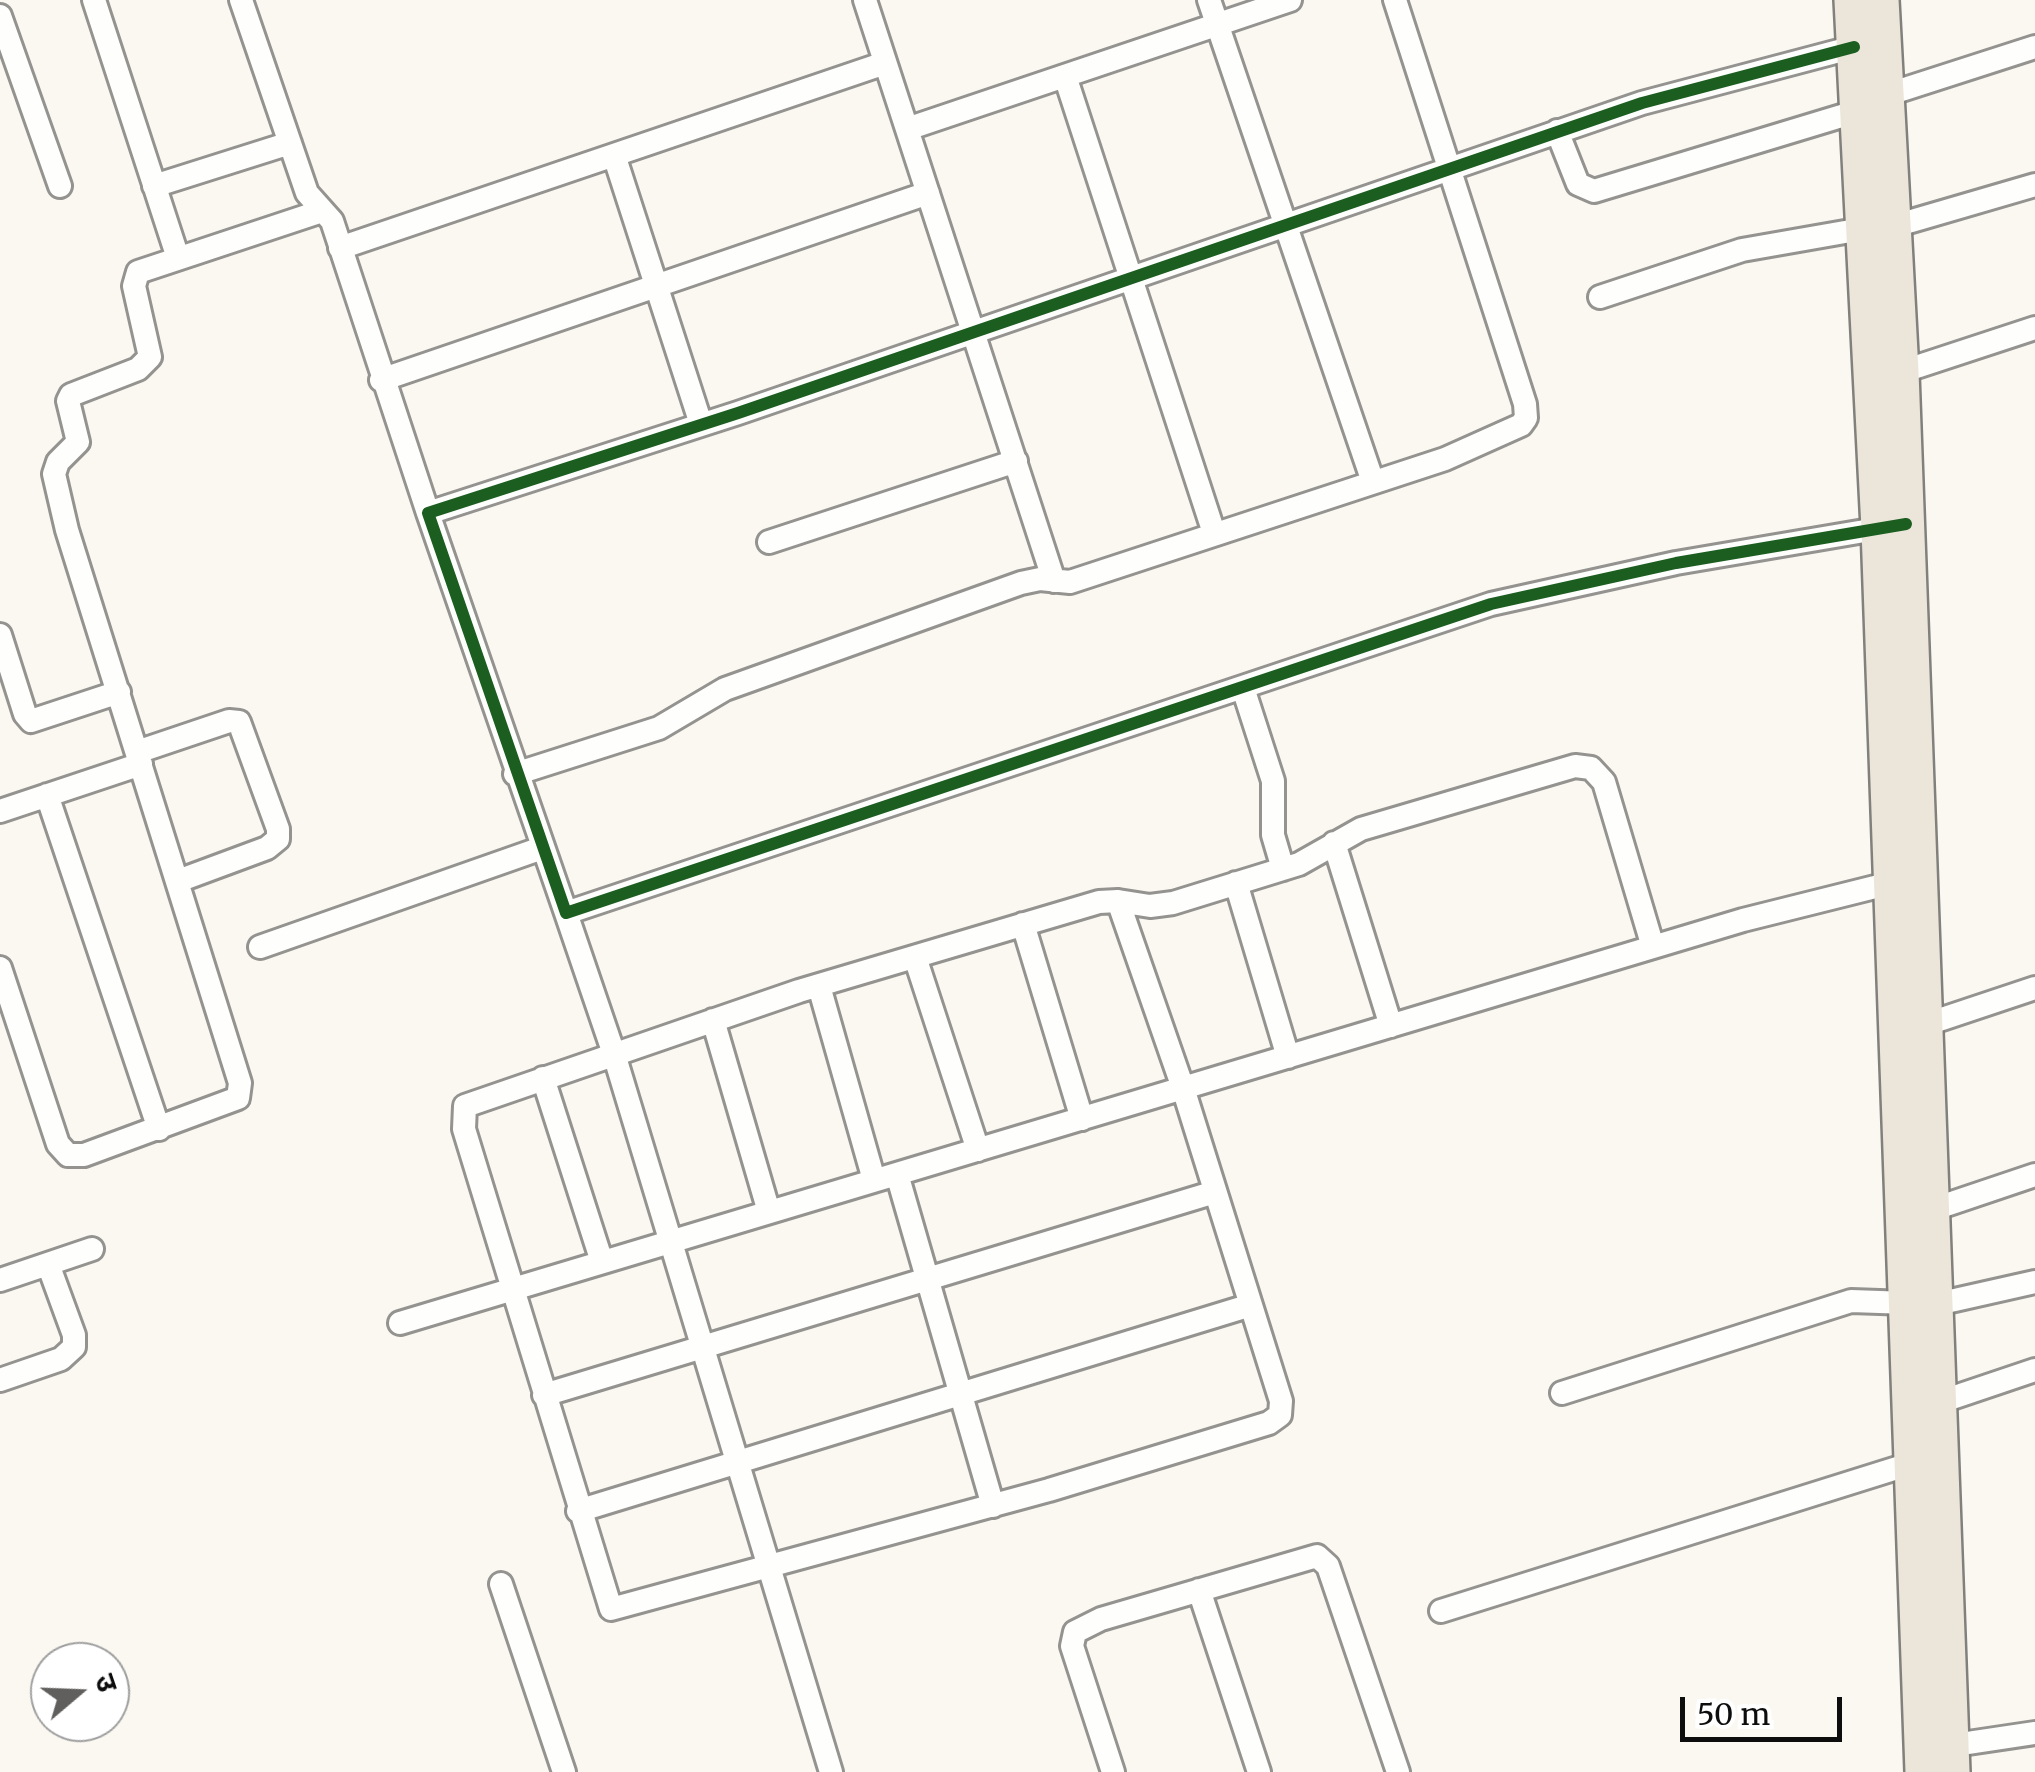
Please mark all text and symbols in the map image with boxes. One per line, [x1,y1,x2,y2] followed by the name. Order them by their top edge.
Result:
[30,1642,130,1742] north arrow
[87,1669,126,1696] text: उ
[1685,1677,1848,1739] scale bar
[1697,1695,1770,1733] text: 50 m

